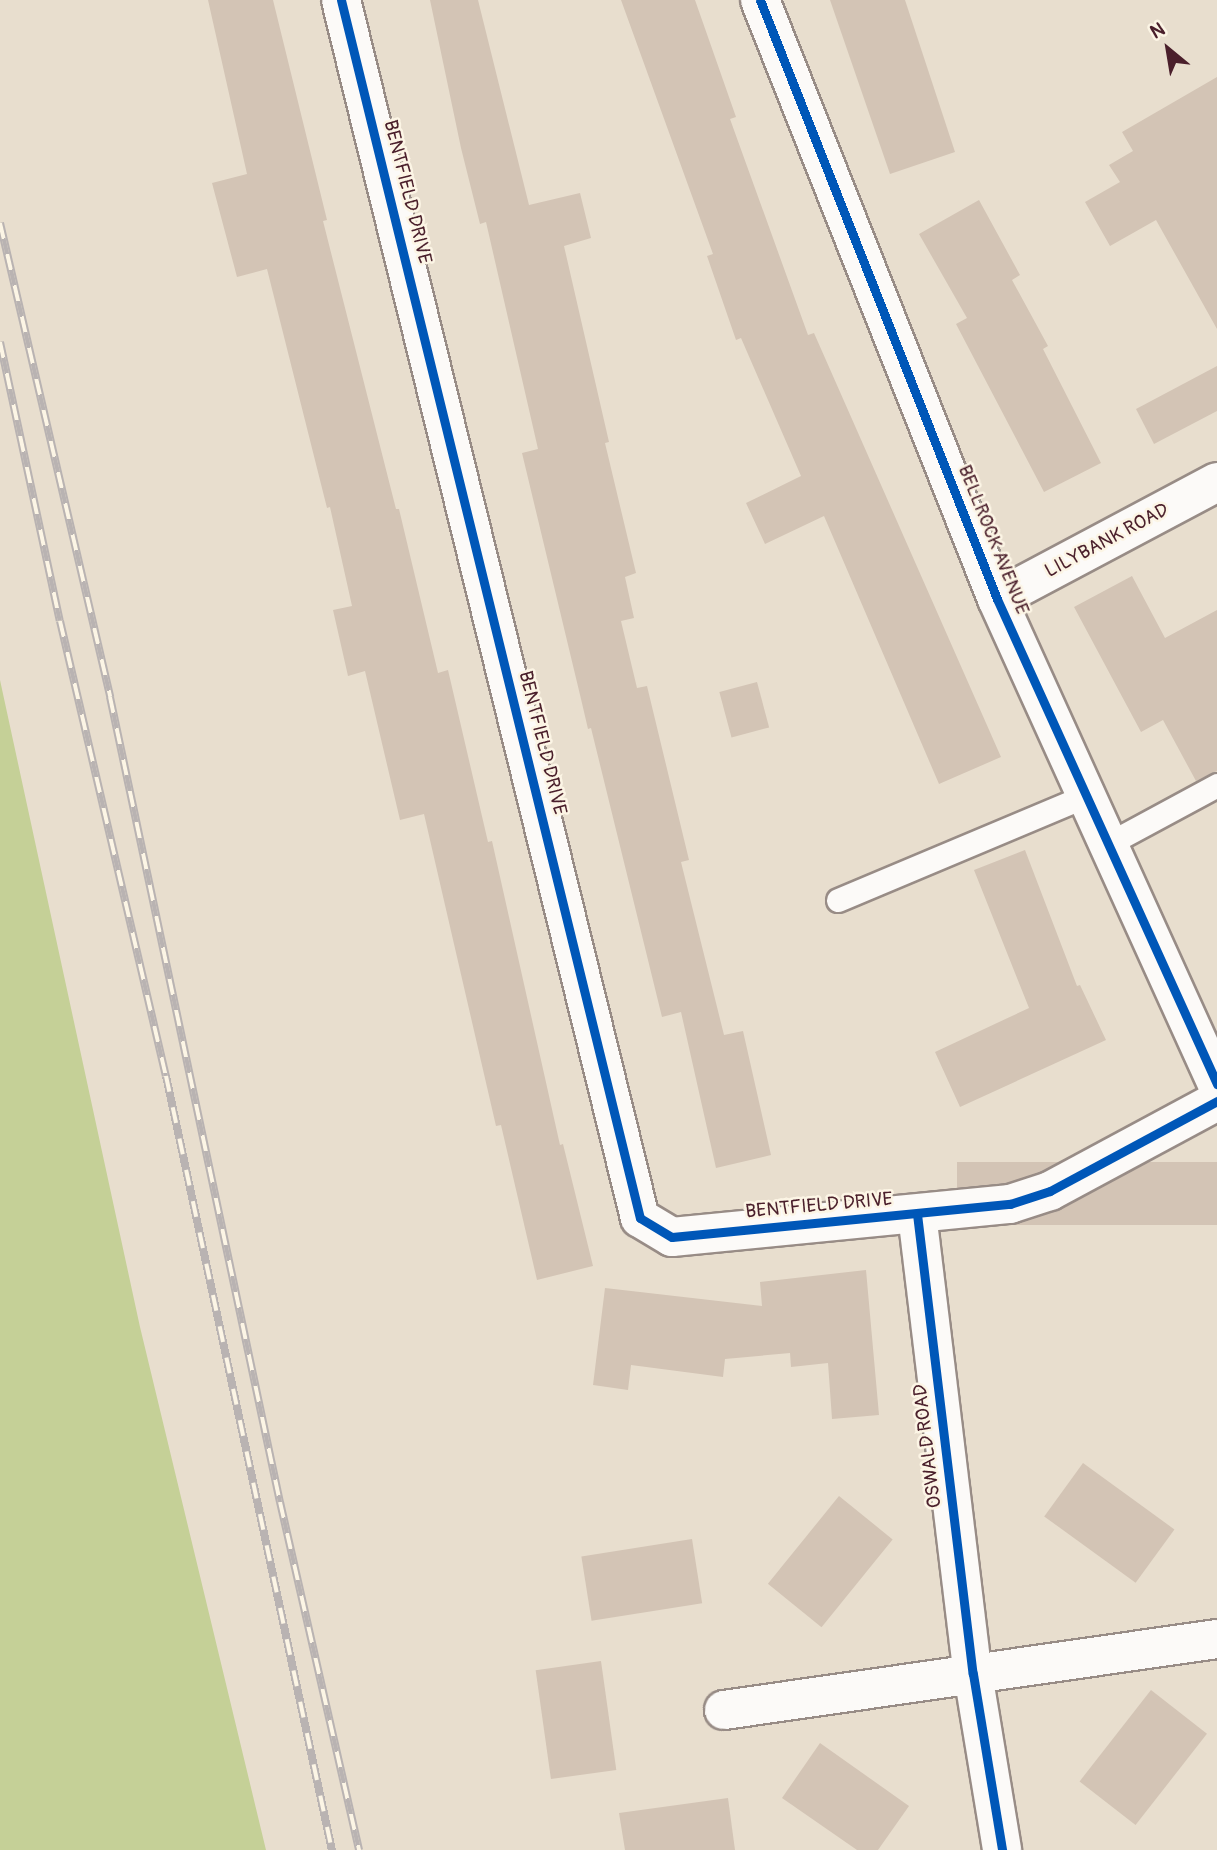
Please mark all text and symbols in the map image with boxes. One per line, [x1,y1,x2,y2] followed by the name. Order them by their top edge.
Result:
[1133,14,1203,84] north arrow
[1146,17,1169,44] text: N
[378,118,436,266] street label: BENTFIELD DRIVE
[953,462,1033,618] street label: BELLROCK AVENUE
[1041,499,1173,583] street label: LILYBANK ROAD
[513,669,571,817] street label: BENTFIELD DRIVE
[745,1188,893,1224] street label: BENTFIELD DRIVE
[909,1383,947,1509] street label: OSWALD ROAD

